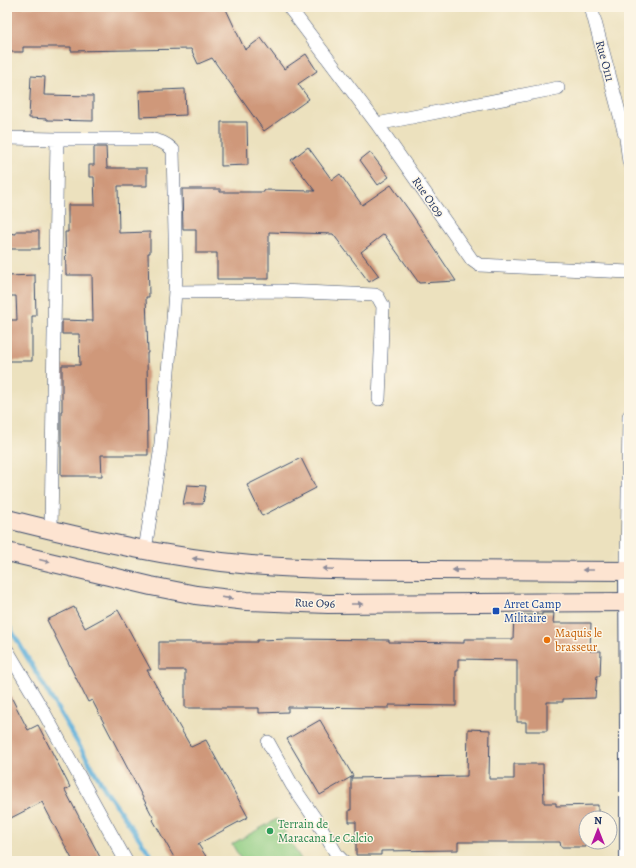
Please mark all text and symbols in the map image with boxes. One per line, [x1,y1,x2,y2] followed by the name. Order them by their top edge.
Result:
[592,39,618,83] street label: Rue O111
[408,174,448,220] street label: Rue O109
[192,556,204,562] one-way arrow
[39,559,51,565] one-way arrow
[322,565,334,572] one-way arrow
[451,567,464,573] one-way arrow
[581,567,594,573] one-way arrow
[294,594,336,612] street label: Rue O96
[221,595,233,601] one-way arrow
[503,596,561,626] place label: Arret Camp Militaire
[351,601,364,607] one-way arrow
[491,606,501,616] marker: Arret Camp Militaire
[555,625,602,655] place label: Maquis le brasseur
[542,635,552,645] marker: Maquis le brasseur
[578,810,618,850] north arrow
[594,813,602,828] text: N
[278,816,373,846] place label: Terrain de Maracana Le Calcio
[265,826,275,836] marker: Terrain de Maracana Le Calcio

